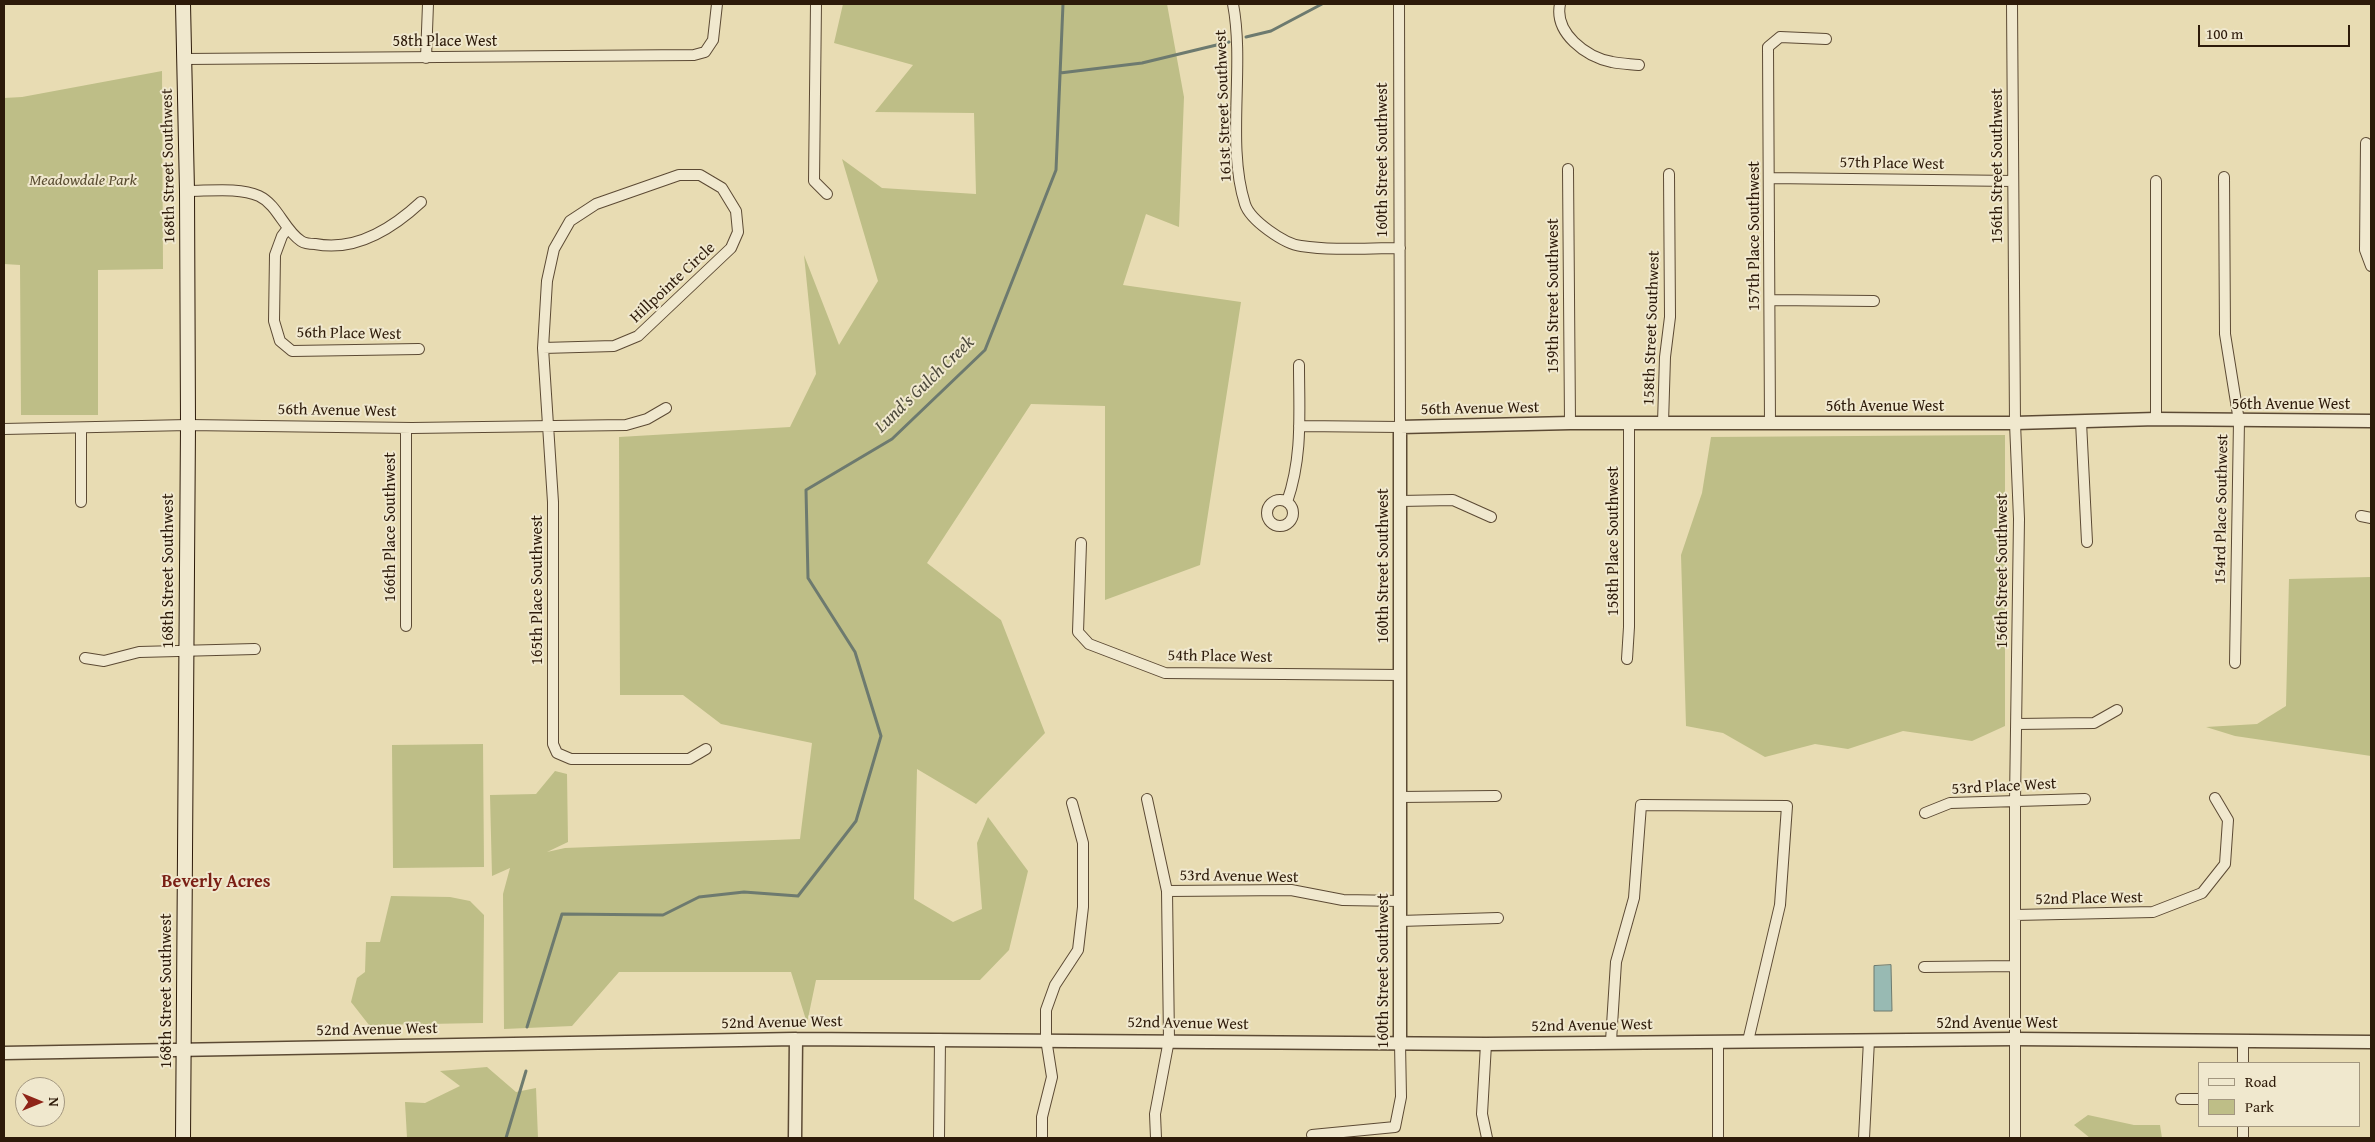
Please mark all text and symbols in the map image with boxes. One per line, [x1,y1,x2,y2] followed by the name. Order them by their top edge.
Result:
[2200,15,2352,47] scale bar
[2206,23,2243,44] text: 100 m
[1212,29,1236,183] street label: 161st Street Southwest
[393,32,497,52] street label: 58th Place West
[1373,82,1393,238] street label: 160th Street Southwest
[158,88,180,244] street label: 168th Street Southwest
[1988,88,2008,244] street label: 156th Street Southwest
[1839,153,1945,175] street label: 57th Place West
[1745,161,1765,311] street label: 157th Place Southwest
[29,171,137,191] park label: Meadowdale Park
[1544,218,1564,374] street label: 159th Street Southwest
[626,239,720,327] street label: Hillpointe Circle
[1640,250,1664,406] street label: 158th Street Southwest
[296,323,402,345] street label: 56th Place West
[871,332,979,438] water label: Lund's Gulch Creek
[2232,395,2350,415] street label: 56th Avenue West
[1826,397,1944,417] street label: 56th Avenue West
[1420,398,1540,420] street label: 56th Avenue West
[277,400,397,422] street label: 56th Avenue West
[2211,434,2233,584] street label: 154rd Place Southwest
[381,452,401,602] street label: 166th Place Southwest
[1604,466,1624,616] street label: 158th Place Southwest
[1374,488,1394,644] street label: 160th Street Southwest
[159,493,179,649] street label: 168th Street Southwest
[1993,493,2013,649] street label: 156th Street Southwest
[528,515,548,665] street label: 165th Place Southwest
[1167,646,1273,668] street label: 54th Place West
[1951,775,2057,799] street label: 53rd Place West
[1179,866,1299,888] street label: 53rd Avenue West
[161,871,271,893] district label: Beverly Acres
[2035,888,2143,910] street label: 52nd Place West
[1374,893,1394,1049] street label: 160th Street Southwest
[157,913,177,1069] street label: 168th Street Southwest
[721,1012,843,1034] street label: 52nd Avenue West
[1127,1013,1249,1035] street label: 52nd Avenue West
[1936,1014,2058,1034] street label: 52nd Avenue West
[1531,1015,1653,1037] street label: 52nd Avenue West
[316,1019,438,1041] street label: 52nd Avenue West
[2198,1062,2360,1127] legend
[2245,1071,2276,1092] text: Road
[15,1077,65,1127] north arrow
[2245,1096,2274,1117] text: Park
[44,1097,64,1107] text: N

